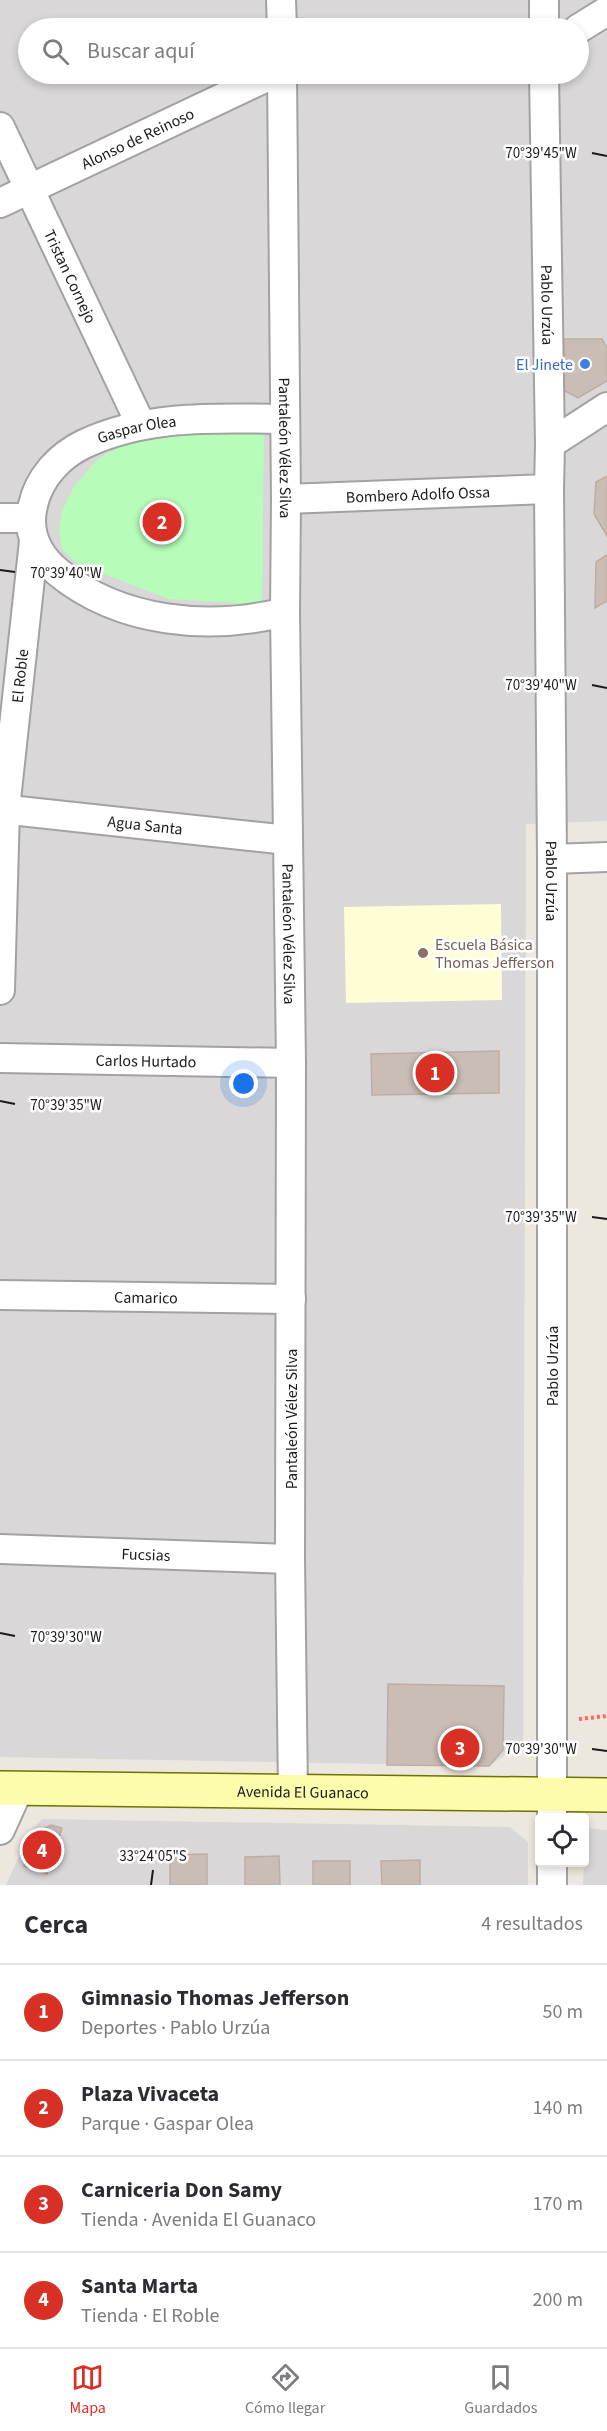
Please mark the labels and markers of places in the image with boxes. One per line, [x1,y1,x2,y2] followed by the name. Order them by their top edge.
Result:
[516,354,573,376] place label: El Jinete
[578,357,592,371] marker: El Jinete
[142,500,182,544] pin: 2
[435,934,554,974] place label: Escuela Básica Thomas Jefferson
[416,946,430,960] marker: Escuela Básica Thomas Jefferson
[416,1050,454,1096] pin: 1
[440,1726,480,1770] pin: 3
[22,1828,62,1872] pin: 4

